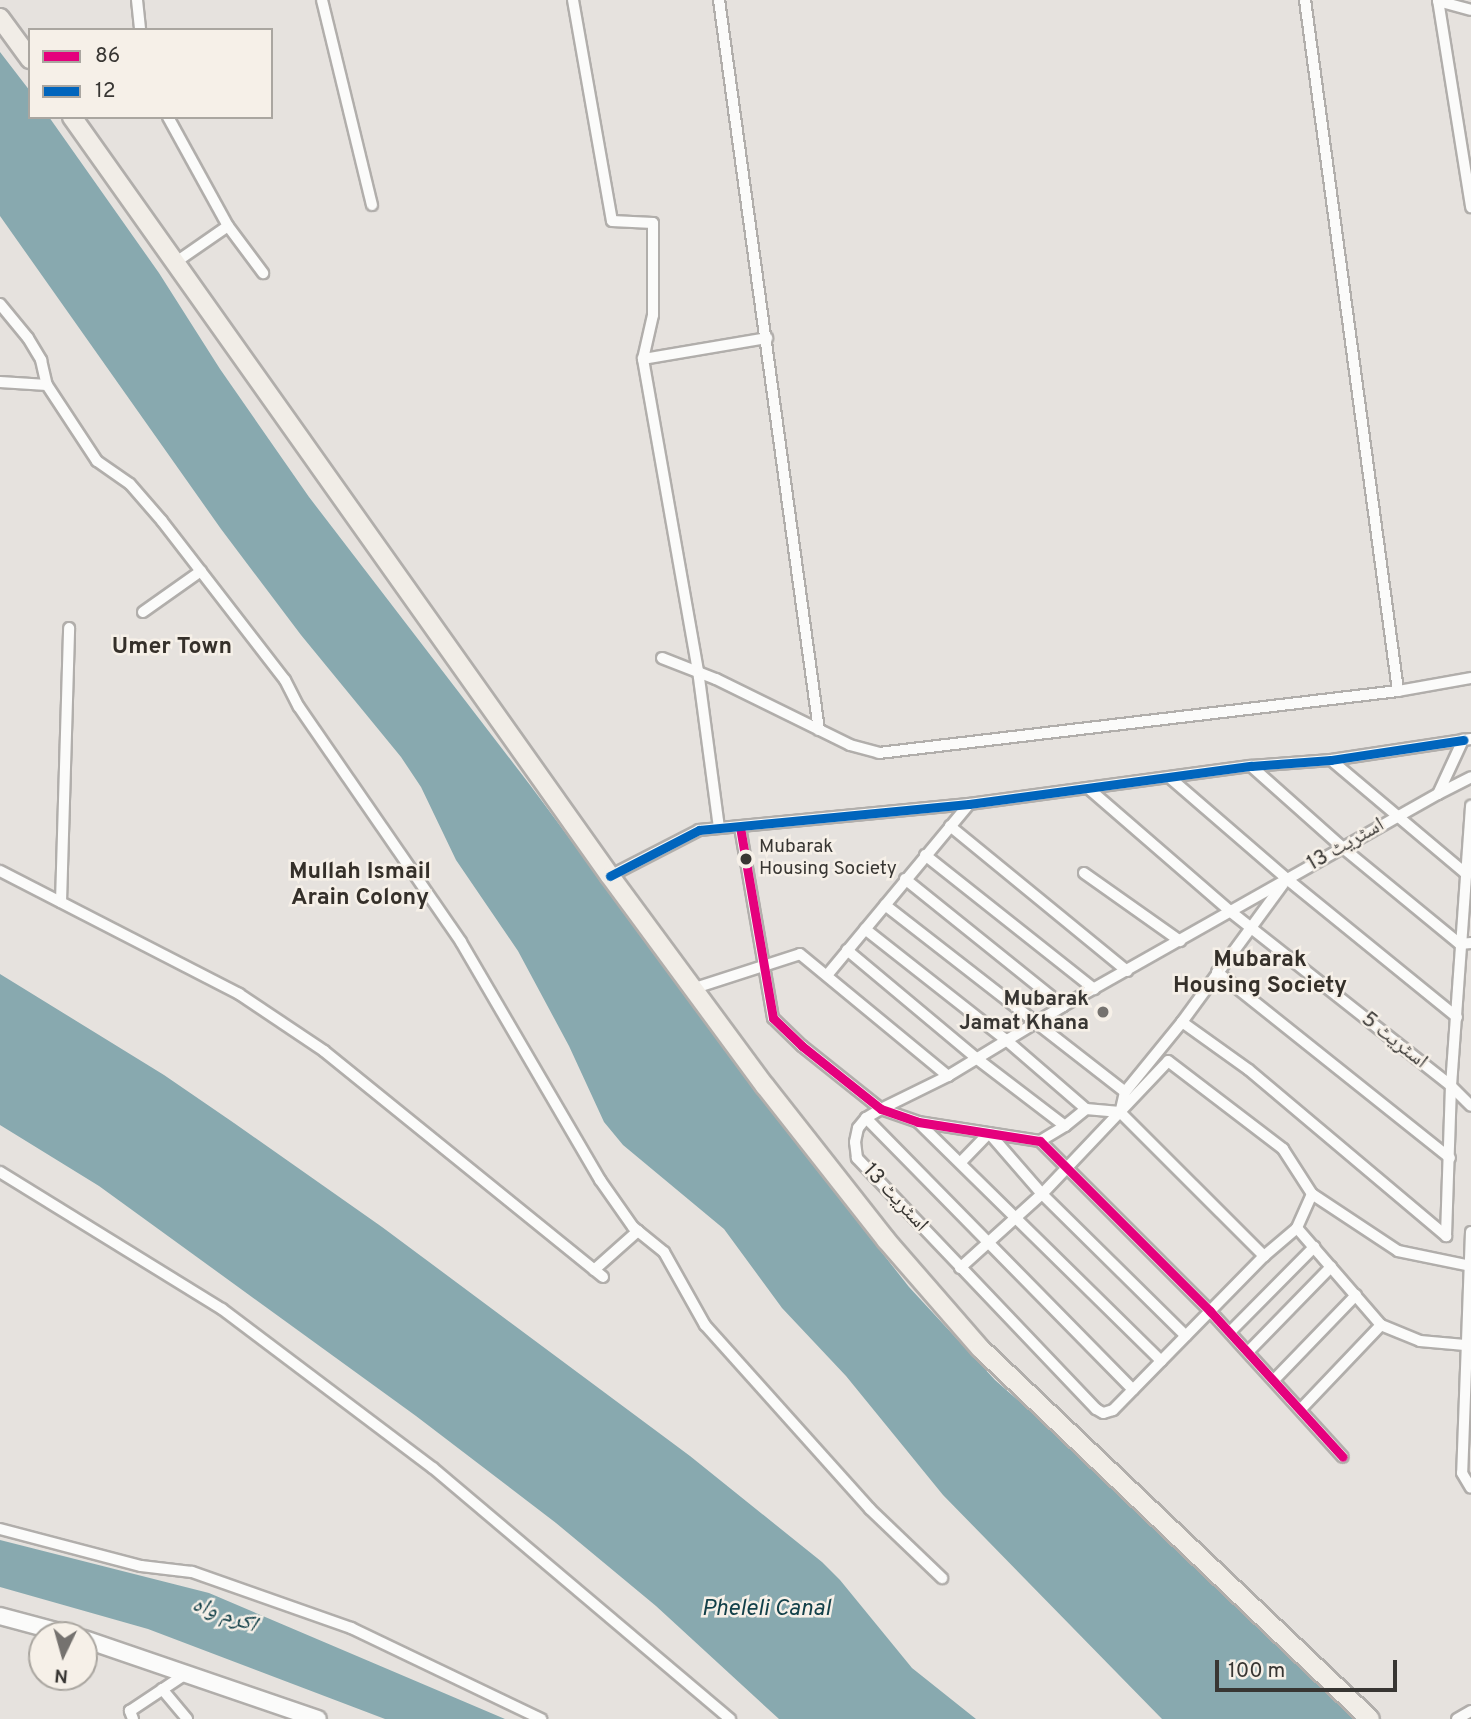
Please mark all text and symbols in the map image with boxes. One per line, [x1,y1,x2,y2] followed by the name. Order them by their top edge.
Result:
[28,28,273,119] legend
[95,43,120,70] text: 86
[95,78,116,105] text: 12
[112,634,232,662] district label: Umer Town
[1303,813,1389,877] street label: اسٹریٹ 13
[759,837,897,881] place label: Mubarak Housing Society
[739,852,753,866] marker: Mubarak Housing Society
[289,859,431,913] district label: Mullah Ismail Arain Colony
[1173,947,1347,1001] district label: Mubarak Housing Society
[959,987,1089,1037] place label: Mubarak Jamat Khana
[1095,1004,1111,1020] marker: Mubarak Jamat Khana
[1356,1007,1432,1075] street label: اسٹریٹ 5
[857,1158,933,1238] street label: اسٹریٹ 13
[188,1592,260,1640] water label: اکرم واہ
[701,1596,831,1624] water label: Pheleli Canal
[28,1621,98,1691] north arrow
[1219,1646,1401,1690] scale bar
[1228,1658,1285,1685] text: 100 m
[53,1662,69,1687] text: N

